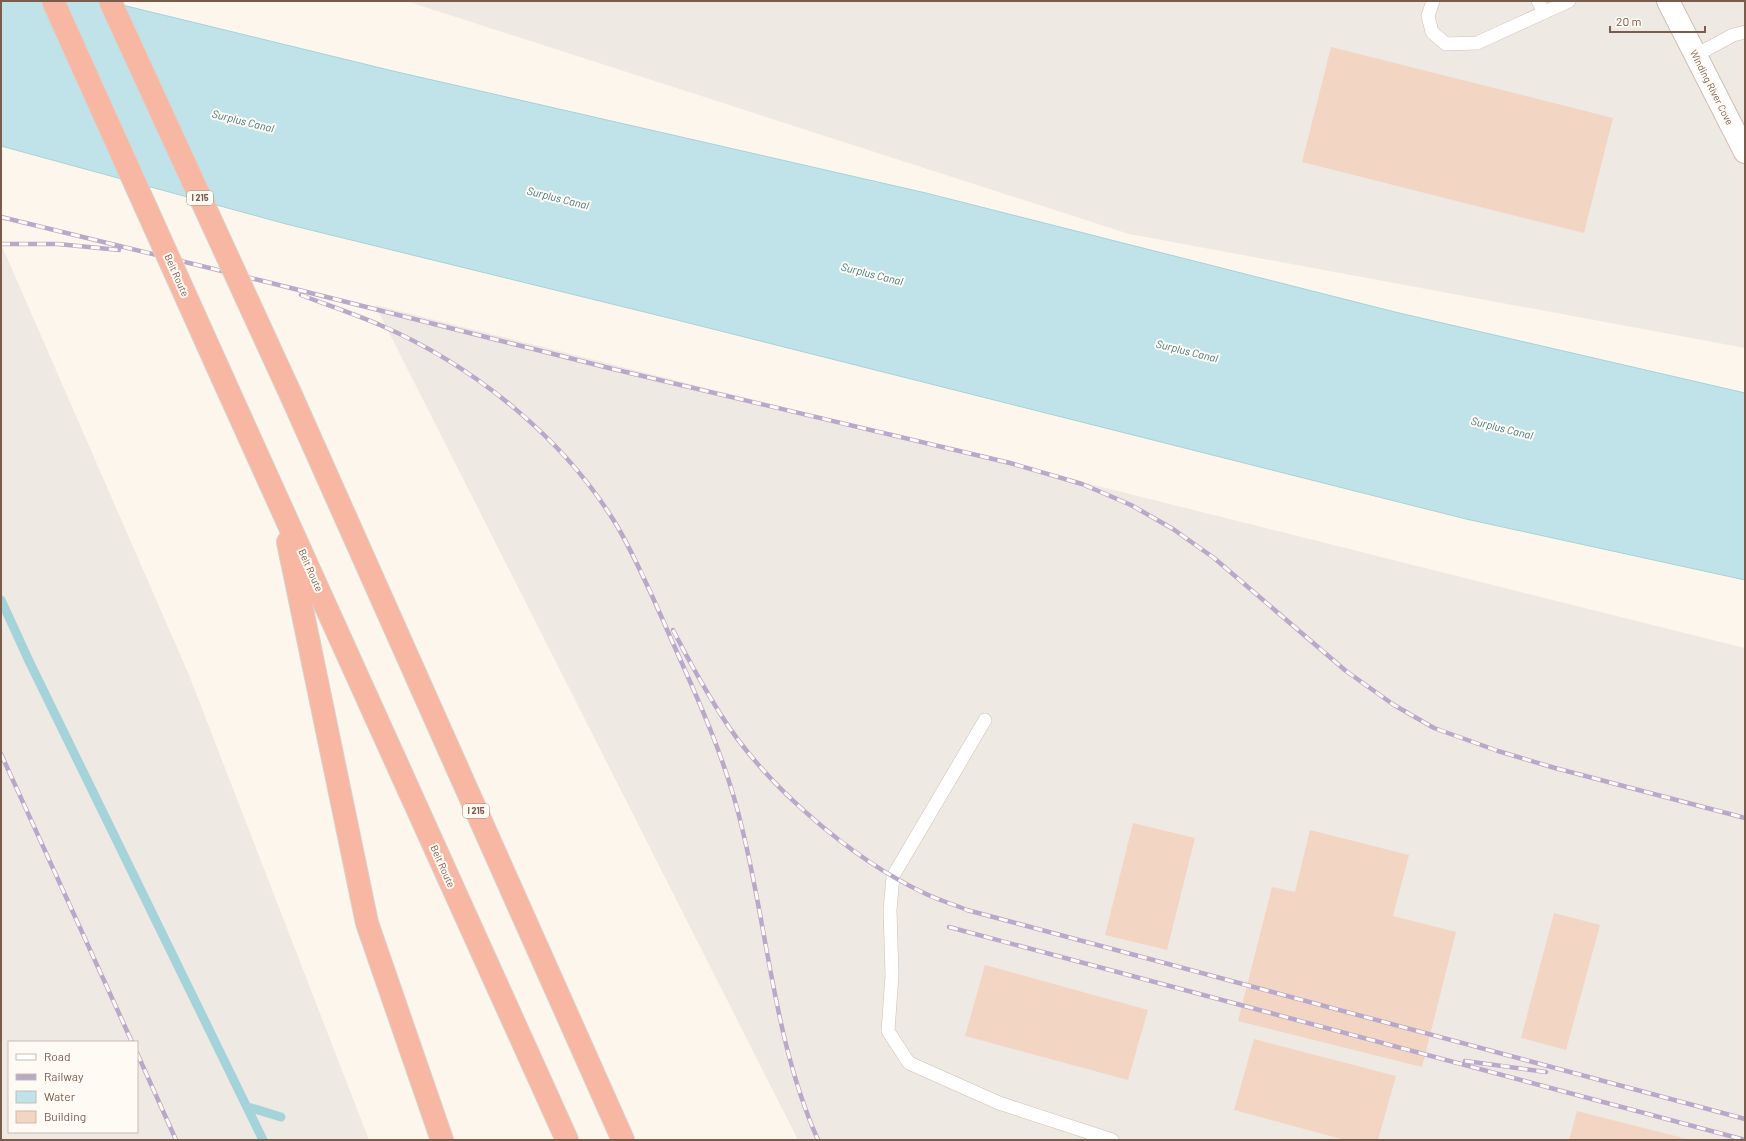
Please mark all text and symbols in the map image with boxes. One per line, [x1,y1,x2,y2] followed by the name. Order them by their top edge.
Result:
[1610,8,1705,34] scale bar
[1616,14,1642,28] text: 20 m
[1688,47,1736,127] street label: Winding River Cove
[211,107,276,135] water label: Surplus Canal
[526,184,591,212] water label: Surplus Canal
[187,191,213,205] road number: I 215
[162,252,192,298] street label: Belt Route
[840,260,905,288] water label: Surplus Canal
[1155,337,1220,365] water label: Surplus Canal
[1470,414,1535,442] water label: Surplus Canal
[296,547,326,593] street label: Belt Route
[463,804,489,818] road number: I 215
[428,843,458,889] street label: Belt Route
[8,1041,138,1133] legend
[44,1049,71,1063] text: Road
[44,1069,84,1083] text: Railway
[44,1089,76,1103] text: Water
[44,1109,86,1123] text: Building

